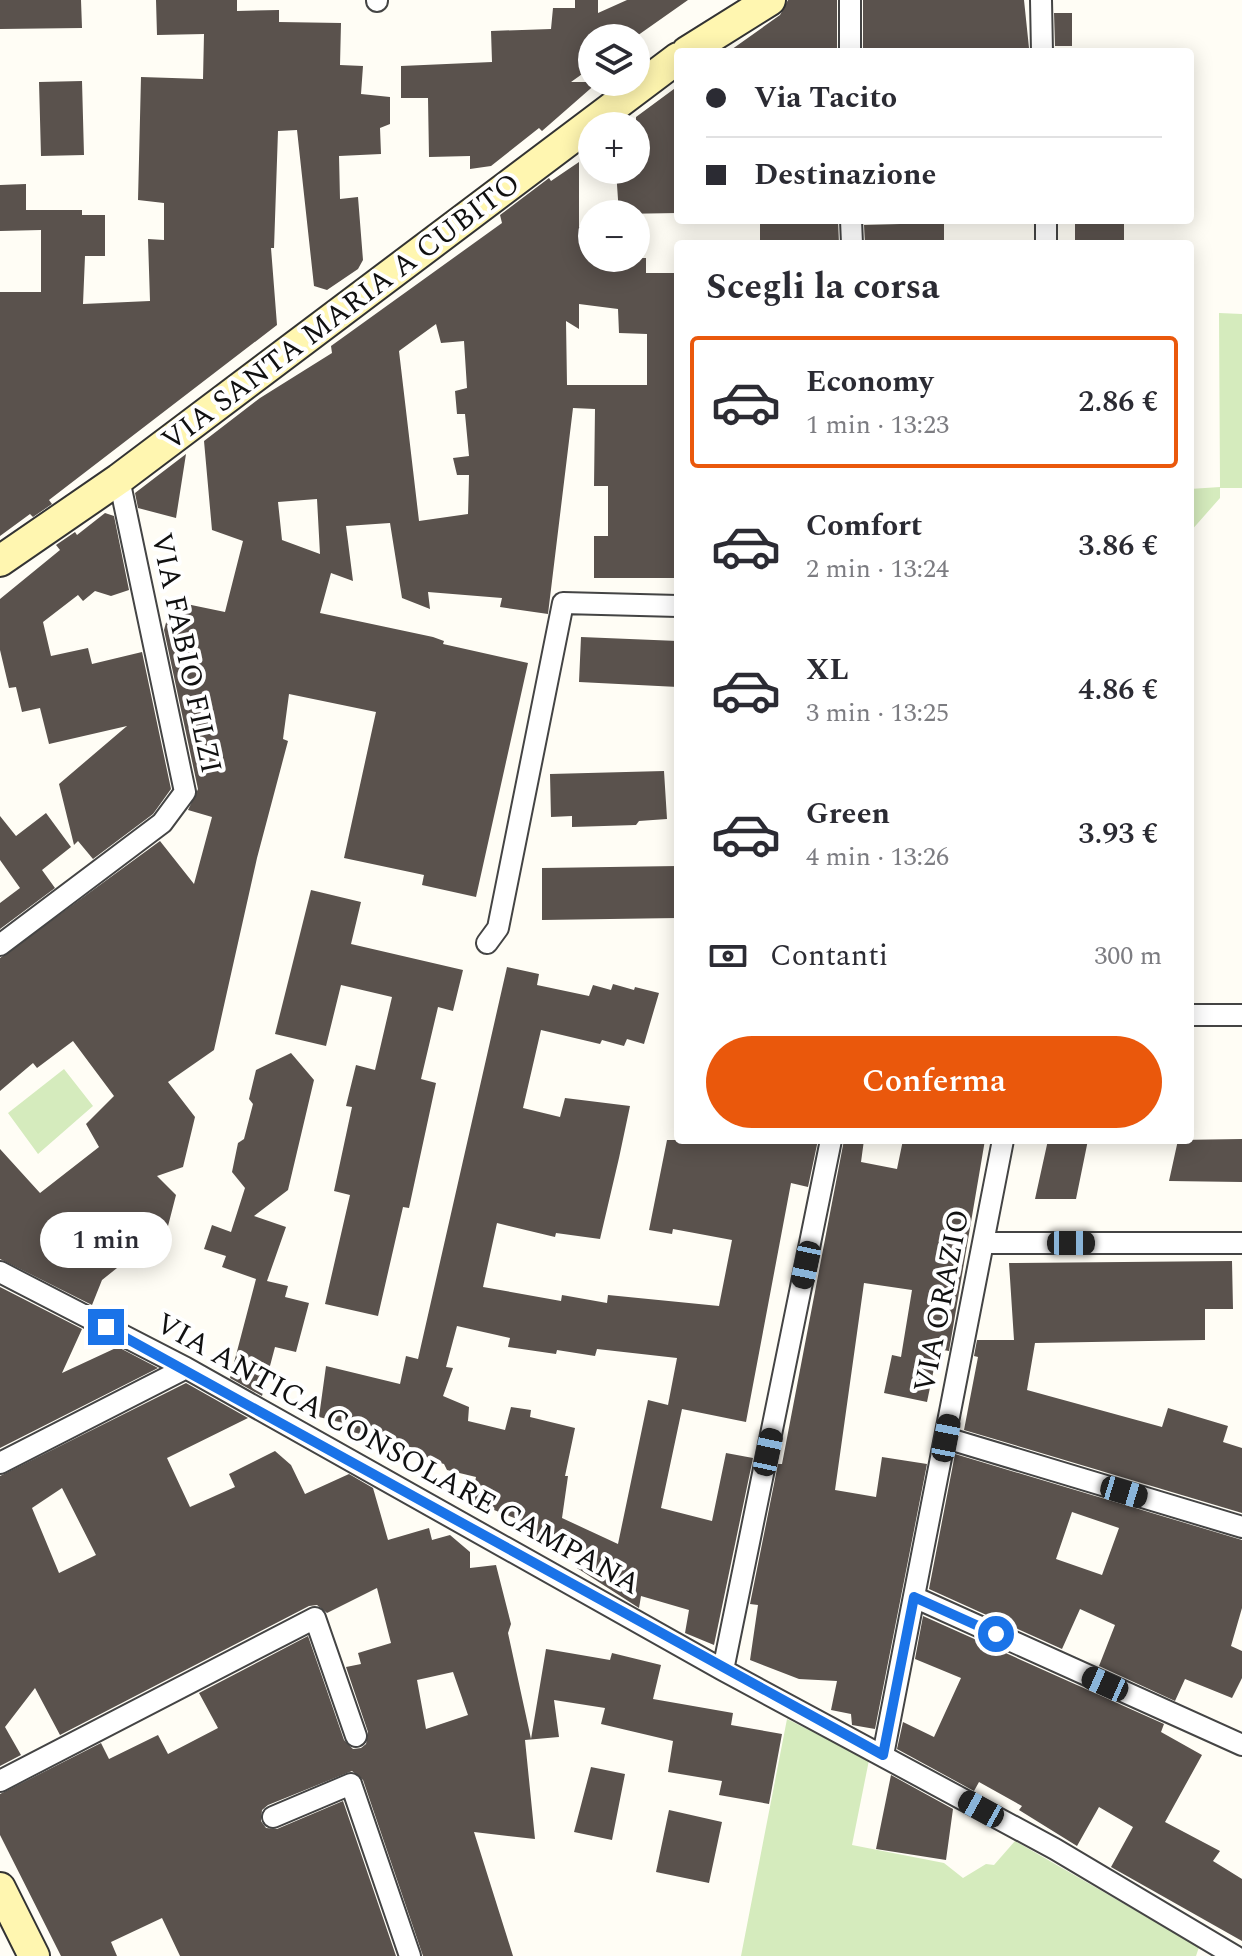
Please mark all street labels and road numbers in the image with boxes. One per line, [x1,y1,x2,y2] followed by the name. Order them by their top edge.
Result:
[152,161,530,463] street label: VIA SANTA MARIA A CUBITO
[138,528,234,778] street label: VIA FABIO FILZI
[902,1205,982,1397] street label: VIA ORAZIO
[147,1301,649,1607] street label: VIA ANTICA CONSOLARE CAMPANA

